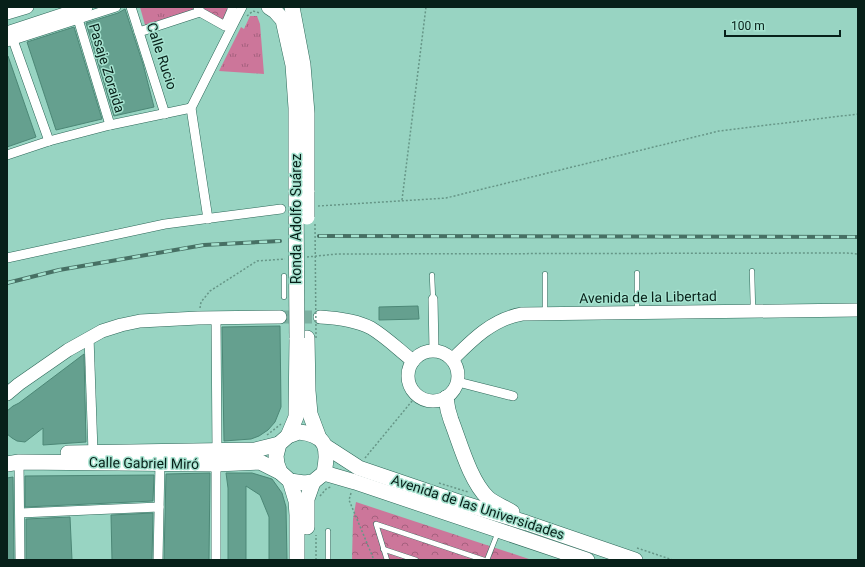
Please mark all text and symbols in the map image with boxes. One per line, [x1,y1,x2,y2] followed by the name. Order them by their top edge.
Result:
[725,12,840,38] scale bar
[731,19,765,33] text: 100 m
[144,20,180,92] street label: Calle Rucio
[86,21,128,115] street label: Pasaje Zoraida
[288,154,304,284] street label: Ronda Adolfo Suárez
[579,288,717,306] street label: Avenida de la Libertad
[89,454,199,472] street label: Calle Gabriel Miró
[389,471,567,543] street label: Avenida de las Universidades

